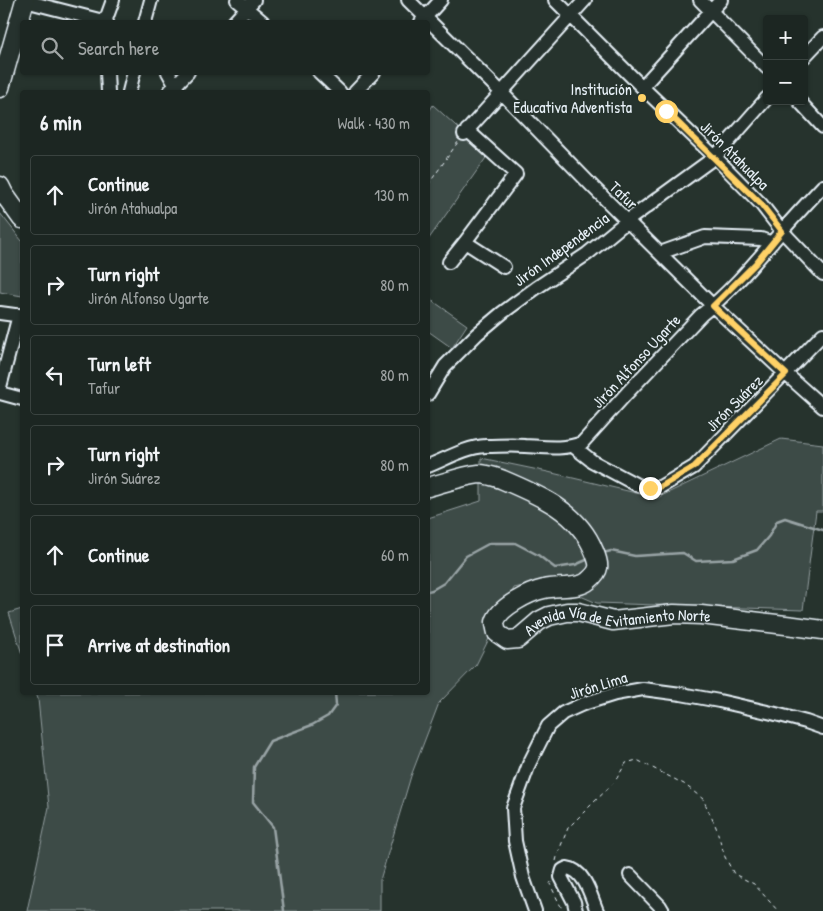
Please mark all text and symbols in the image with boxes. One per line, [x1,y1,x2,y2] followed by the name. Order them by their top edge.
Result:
[763,15,808,105] map controls
[763,15,808,60] button: +
[20,20,430,75] search box
[38,34,66,62] icon: search
[78,35,159,61] text: Search here
[763,60,808,105] button: −
[513,78,632,118] place label: Institución Educativa Adventista
[636,92,648,104] marker: Institución Educativa Adventista
[655,100,678,123] route start
[40,108,82,137] text: 6 min
[338,112,410,134] text: Walk · 430 m
[696,116,774,194] street label: Jirón Atahualpa
[88,171,149,197] text: Continue
[605,176,643,214] street label: Tafur
[41,181,69,209] icon: ahead
[374,184,409,206] text: 130 m
[88,197,177,219] text: Jirón Atahualpa
[509,207,613,291] street label: Jirón Independencia
[88,261,159,287] text: Turn right
[41,271,69,299] icon: right
[380,274,409,296] text: 80 m
[88,287,209,309] text: Jirón Alfonso Ugarte
[587,309,686,413] street label: Jirón Alfonso Ugarte
[88,351,151,377] text: Turn left
[41,361,69,389] icon: left
[380,364,409,386] text: 80 m
[701,370,767,436] street label: Jirón Suárez
[88,377,120,399] text: Tafur
[88,441,159,467] text: Turn right
[41,451,69,479] icon: right
[380,454,409,476] text: 80 m
[88,467,160,489] text: Jirón Suárez
[639,477,662,500] route end
[41,541,69,569] icon: ahead
[88,542,149,568] text: Continue
[381,544,409,566] text: 60 m
[519,601,713,640] street label: Avenida Vía de Evitamiento Norte
[41,631,69,659] icon: arrive
[88,632,230,658] text: Arrive at destination
[566,666,630,704] street label: Jirón Lima

